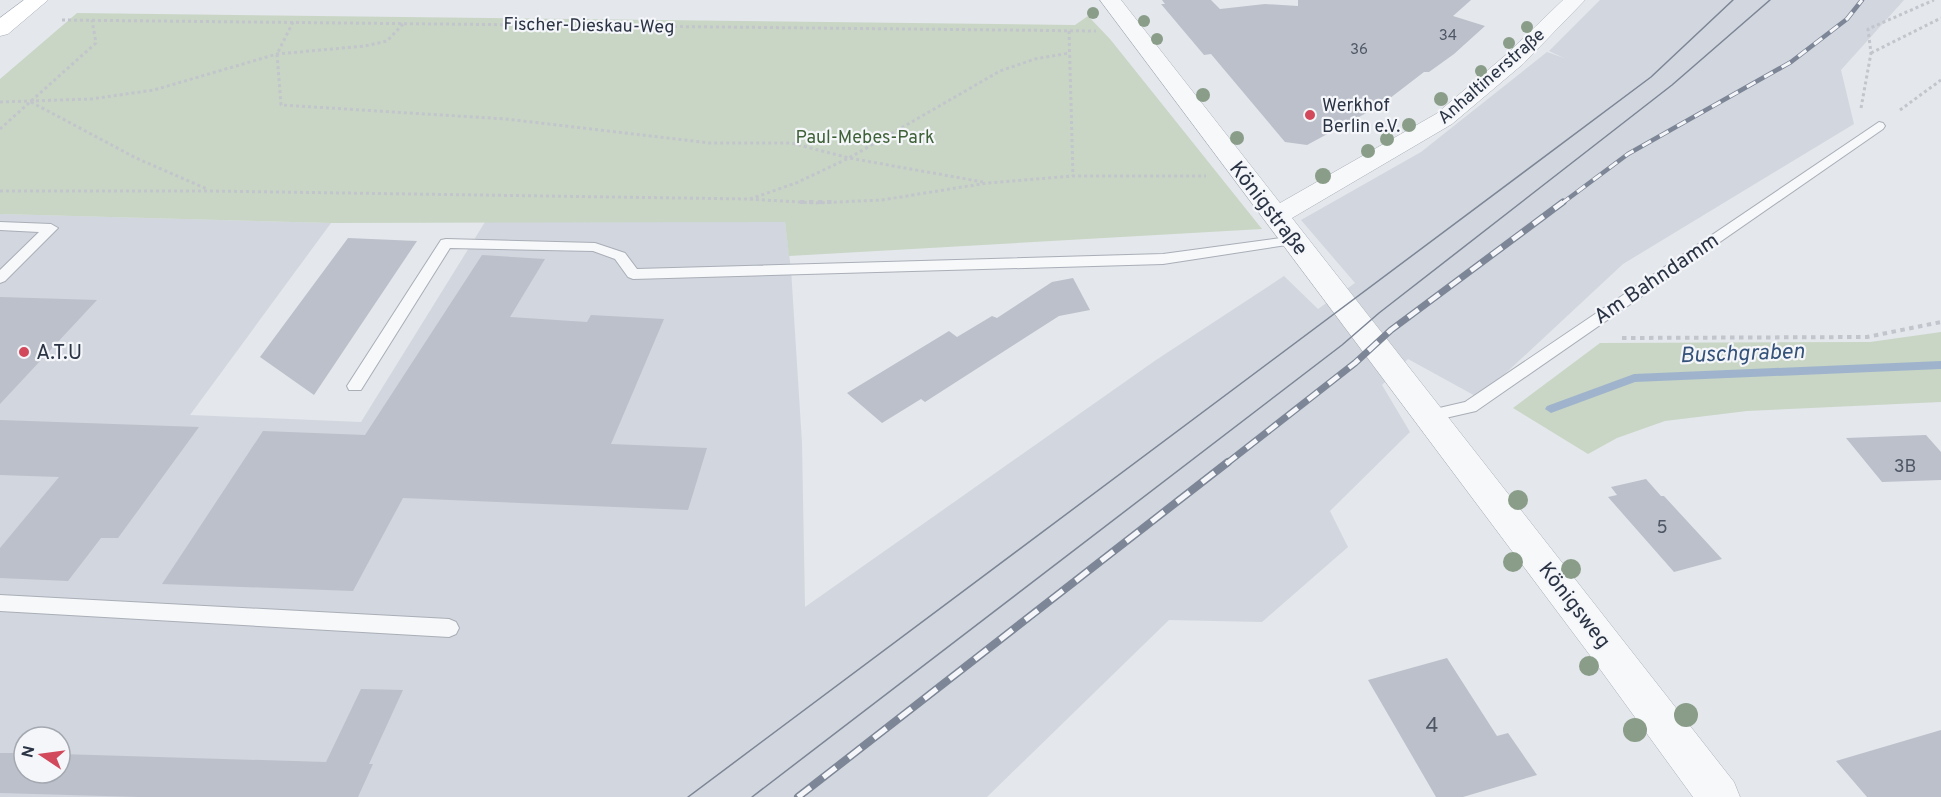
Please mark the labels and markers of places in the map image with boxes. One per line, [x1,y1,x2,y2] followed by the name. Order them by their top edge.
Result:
[1322,95,1400,139] place label: Werkhof Berlin e.V.
[1303,108,1317,122] marker: Werkhof Berlin e.V.
[36,340,82,367] place label: A.T.U
[17,345,31,359] marker: A.T.U

